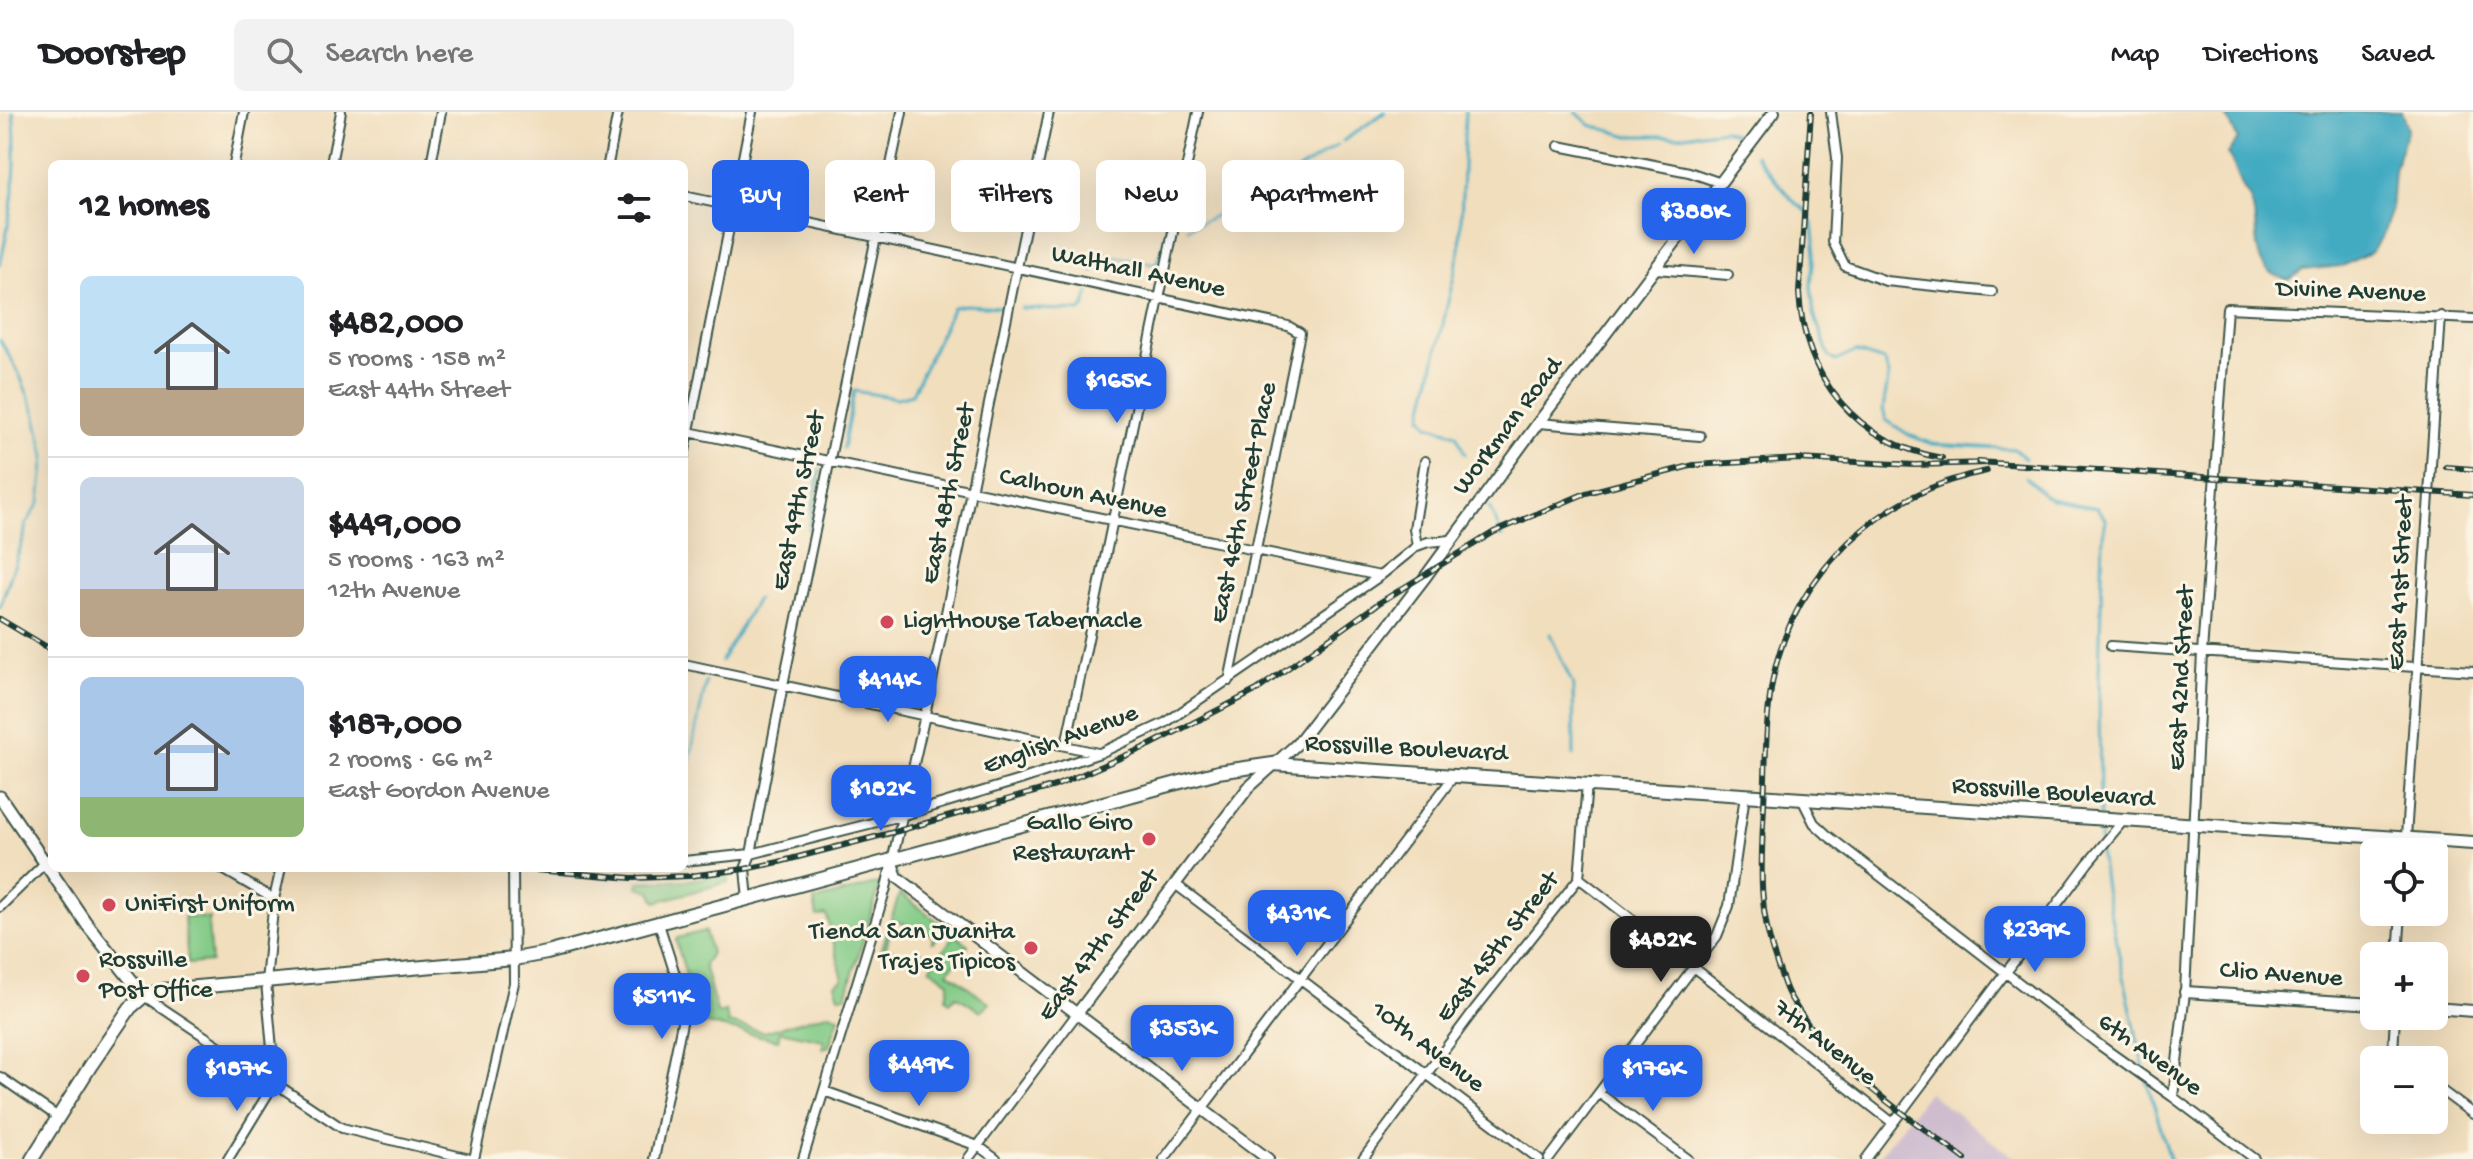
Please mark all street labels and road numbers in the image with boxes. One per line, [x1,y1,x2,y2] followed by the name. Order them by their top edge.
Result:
[1048,239,1228,307] street label: Walthall Avenue
[2274,275,2427,311] street label: Divine Avenue
[1447,351,1572,502] street label: Workman Road
[1204,379,1286,626] street label: East 46th Street Place
[916,399,985,587] street label: East 48th Street
[766,406,835,593] street label: East 49th Street
[996,462,1170,528] street label: Calhoun Avenue
[2382,492,2422,671] street label: East 41st Street
[2163,582,2203,771] street label: East 42nd Street
[979,698,1143,783] street label: English Avenue
[1304,729,1510,771] street label: Rossville Boulevard
[1951,771,2157,817] street label: Rossville Boulevard
[1033,862,1169,1028] street label: East 47th Street
[1430,864,1569,1030] street label: East 45th Street
[2218,956,2344,996] street label: Clio Avenue
[1765,993,1882,1094] street label: 7th Avenue
[1363,995,1490,1101] street label: 10th Avenue
[2090,1008,2208,1105] street label: 6th Avenue

